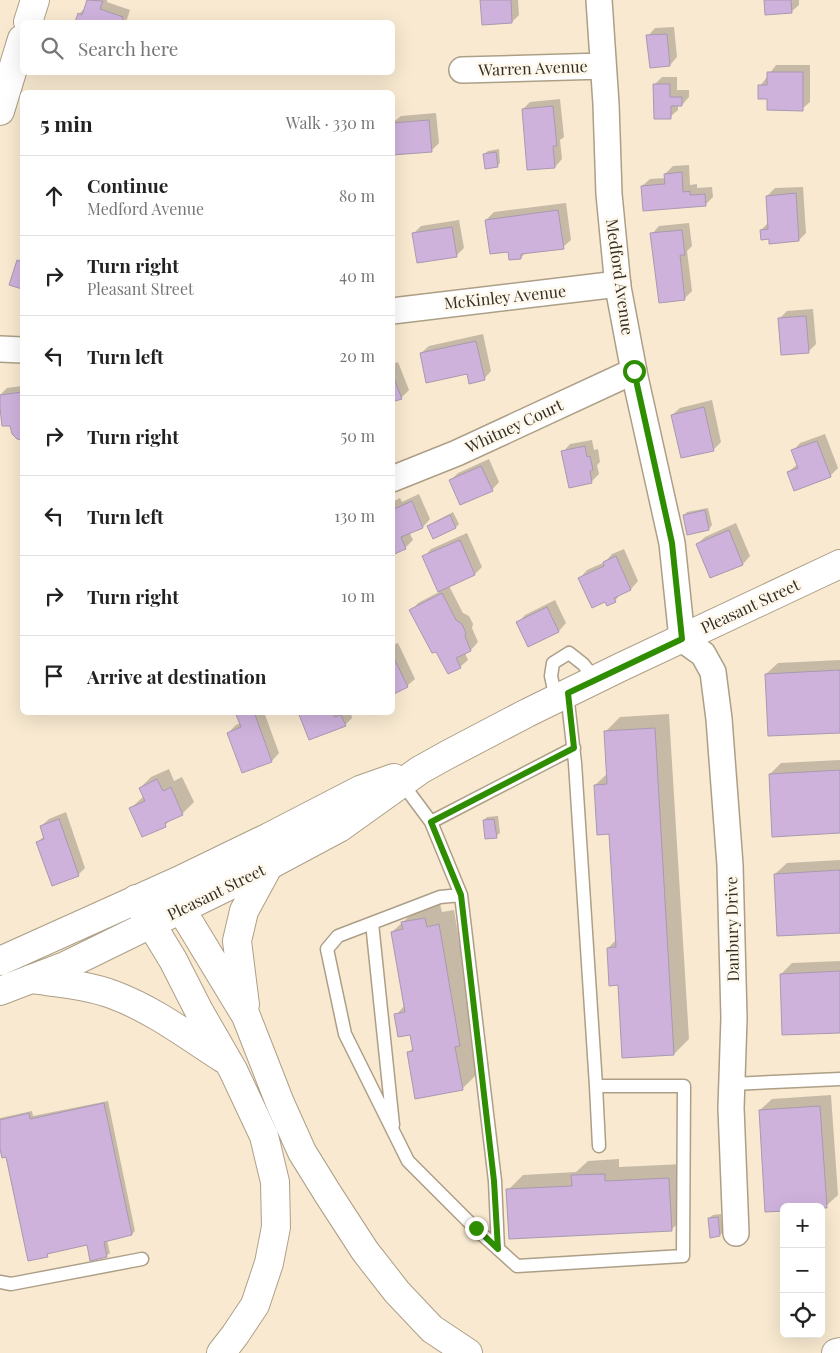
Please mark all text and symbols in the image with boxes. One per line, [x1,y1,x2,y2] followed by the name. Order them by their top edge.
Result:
[20,20,395,75] search box
[38,34,66,62] icon: search
[78,35,178,61] text: Search here
[477,55,588,80] street label: Warren Avenue
[40,109,93,137] text: 5 min
[286,112,375,133] text: Walk · 330 m
[87,172,168,198] text: Continue
[40,182,68,210] icon: ahead
[339,185,375,206] text: 80 m
[87,198,204,219] text: Medford Avenue
[602,217,639,336] street label: Medford Avenue
[87,252,179,278] text: Turn right
[40,262,68,290] icon: right
[339,265,375,286] text: 40 m
[87,278,194,299] text: Pleasant Street
[443,280,567,313] street label: McKinley Avenue
[40,342,68,370] icon: left
[87,343,164,369] text: Turn left
[340,345,375,366] text: 20 m
[623,360,646,383] route start
[461,394,566,458] street label: Whitney Court
[40,422,68,450] icon: right
[87,423,179,449] text: Turn right
[341,425,375,446] text: 50 m
[40,502,68,530] icon: left
[87,503,164,529] text: Turn left
[334,505,375,526] text: 130 m
[697,573,803,638] street label: Pleasant Street
[40,582,68,610] icon: right
[87,583,179,609] text: Turn right
[341,585,375,606] text: 10 m
[40,662,68,690] icon: arrive
[87,663,267,689] text: Arrive at destination
[163,859,269,924] street label: Pleasant Street
[720,876,743,982] street label: Danbury Drive
[780,1203,825,1338] map controls
[780,1203,825,1248] button: +
[465,1217,488,1240] route end
[780,1248,825,1293] button: −
[780,1293,825,1338] button: locate

